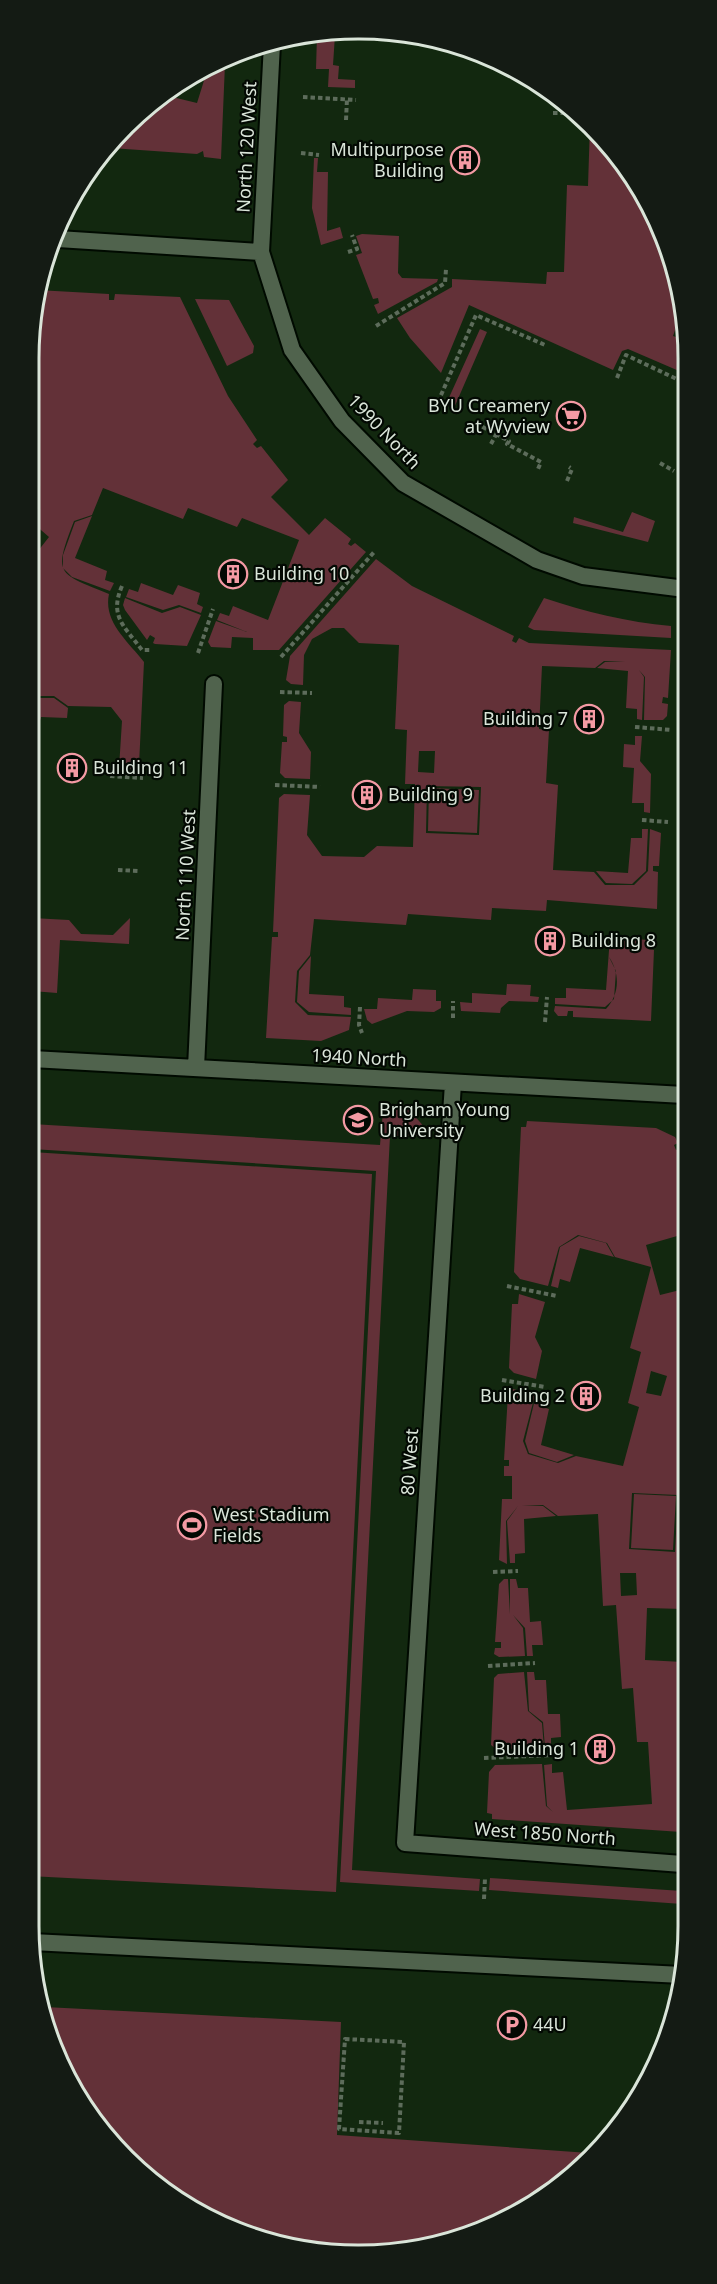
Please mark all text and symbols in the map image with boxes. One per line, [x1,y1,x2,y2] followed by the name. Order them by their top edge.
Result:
[231,80,261,213] street label: North 120 West
[330,137,444,182] place label: Multipurpose Building
[449,144,481,176] building icon: Multipurpose Building
[343,389,427,474] street label: 1990 North
[428,393,551,438] place label: BYU Creamery at Wyview
[555,400,587,432] supermarket icon: BYU Creamery at Wyview
[217,558,249,590] building icon: Building 10
[254,561,349,585] place label: Building 10
[573,703,605,735] building icon: Building 7
[483,706,568,730] place label: Building 7
[56,752,88,784] building icon: Building 11
[93,755,188,779] place label: Building 11
[351,779,383,811] building icon: Building 9
[388,782,473,806] place label: Building 9
[170,808,200,941] street label: North 110 West
[534,925,566,957] building icon: Building 8
[571,928,656,952] place label: Building 8
[311,1043,407,1071] street label: 1940 North
[379,1097,510,1142] place label: Brigham Young University
[342,1104,374,1136] school or university icon: Brigham Young University
[570,1380,602,1412] building icon: Building 2
[480,1383,565,1407] place label: Building 2
[395,1427,423,1496] street label: 80 West
[213,1502,329,1547] place label: West Stadium Fields
[176,1509,208,1541] sports icon: West Stadium Fields
[584,1733,616,1765] building icon: Building 1
[494,1736,579,1760] place label: Building 1
[473,1816,617,1850] street label: West 1850 North
[496,2009,528,2041] parking icon: 44U
[533,2012,567,2036] place label: 44U

